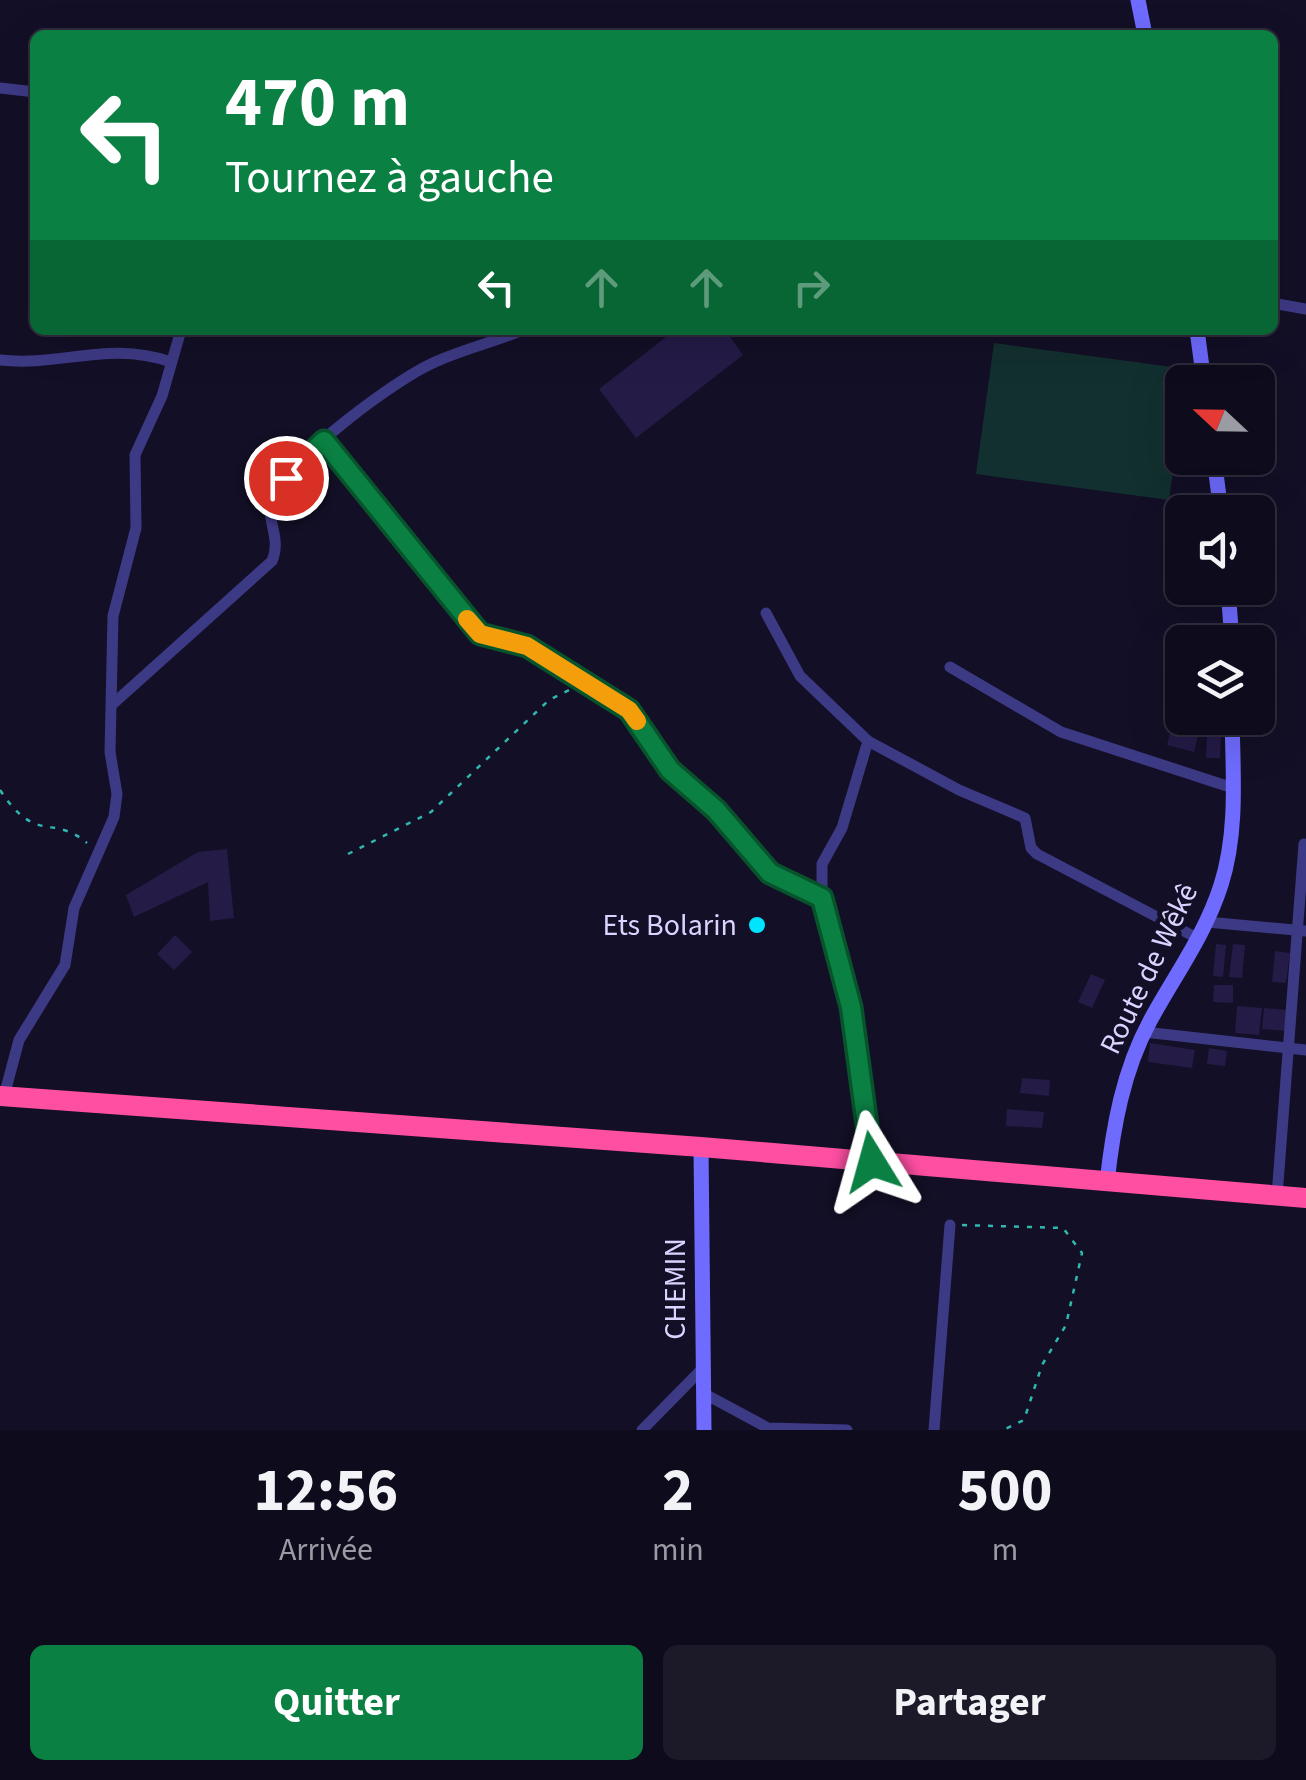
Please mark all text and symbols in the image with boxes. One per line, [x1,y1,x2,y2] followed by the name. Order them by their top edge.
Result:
[225,53,410,153] text: 470 m
[60,70,190,200] icon: left
[225,146,554,210] text: Tournez à gauche
[469,260,524,315] icon: left
[574,260,629,315] icon: ahead
[679,260,734,315] icon: ahead
[784,260,839,315] icon: right
[1165,365,1275,475] north arrow
[1165,365,1275,735] map controls
[244,436,329,521] pin
[259,451,314,506] icon: arrive
[1165,495,1275,605] button: sound
[1165,625,1275,735] button: layers
[1089,876,1209,1062] street label: Route de Wêkê
[603,904,737,947] place label: Ets Bolarin
[746,914,768,936] marker: Ets Bolarin
[820,1110,924,1214] position arrow
[654,1238,697,1340] street label: CHEMIN
[254,1449,398,1534] text: 12:56
[662,1449,694,1534] text: 2
[957,1449,1052,1534] text: 500
[279,1527,373,1573] text: Arrivée
[652,1527,704,1573] text: min
[992,1527,1018,1573] text: m
[30,1645,643,1760] button: Quitter
[663,1645,1276,1760] button: Partager

